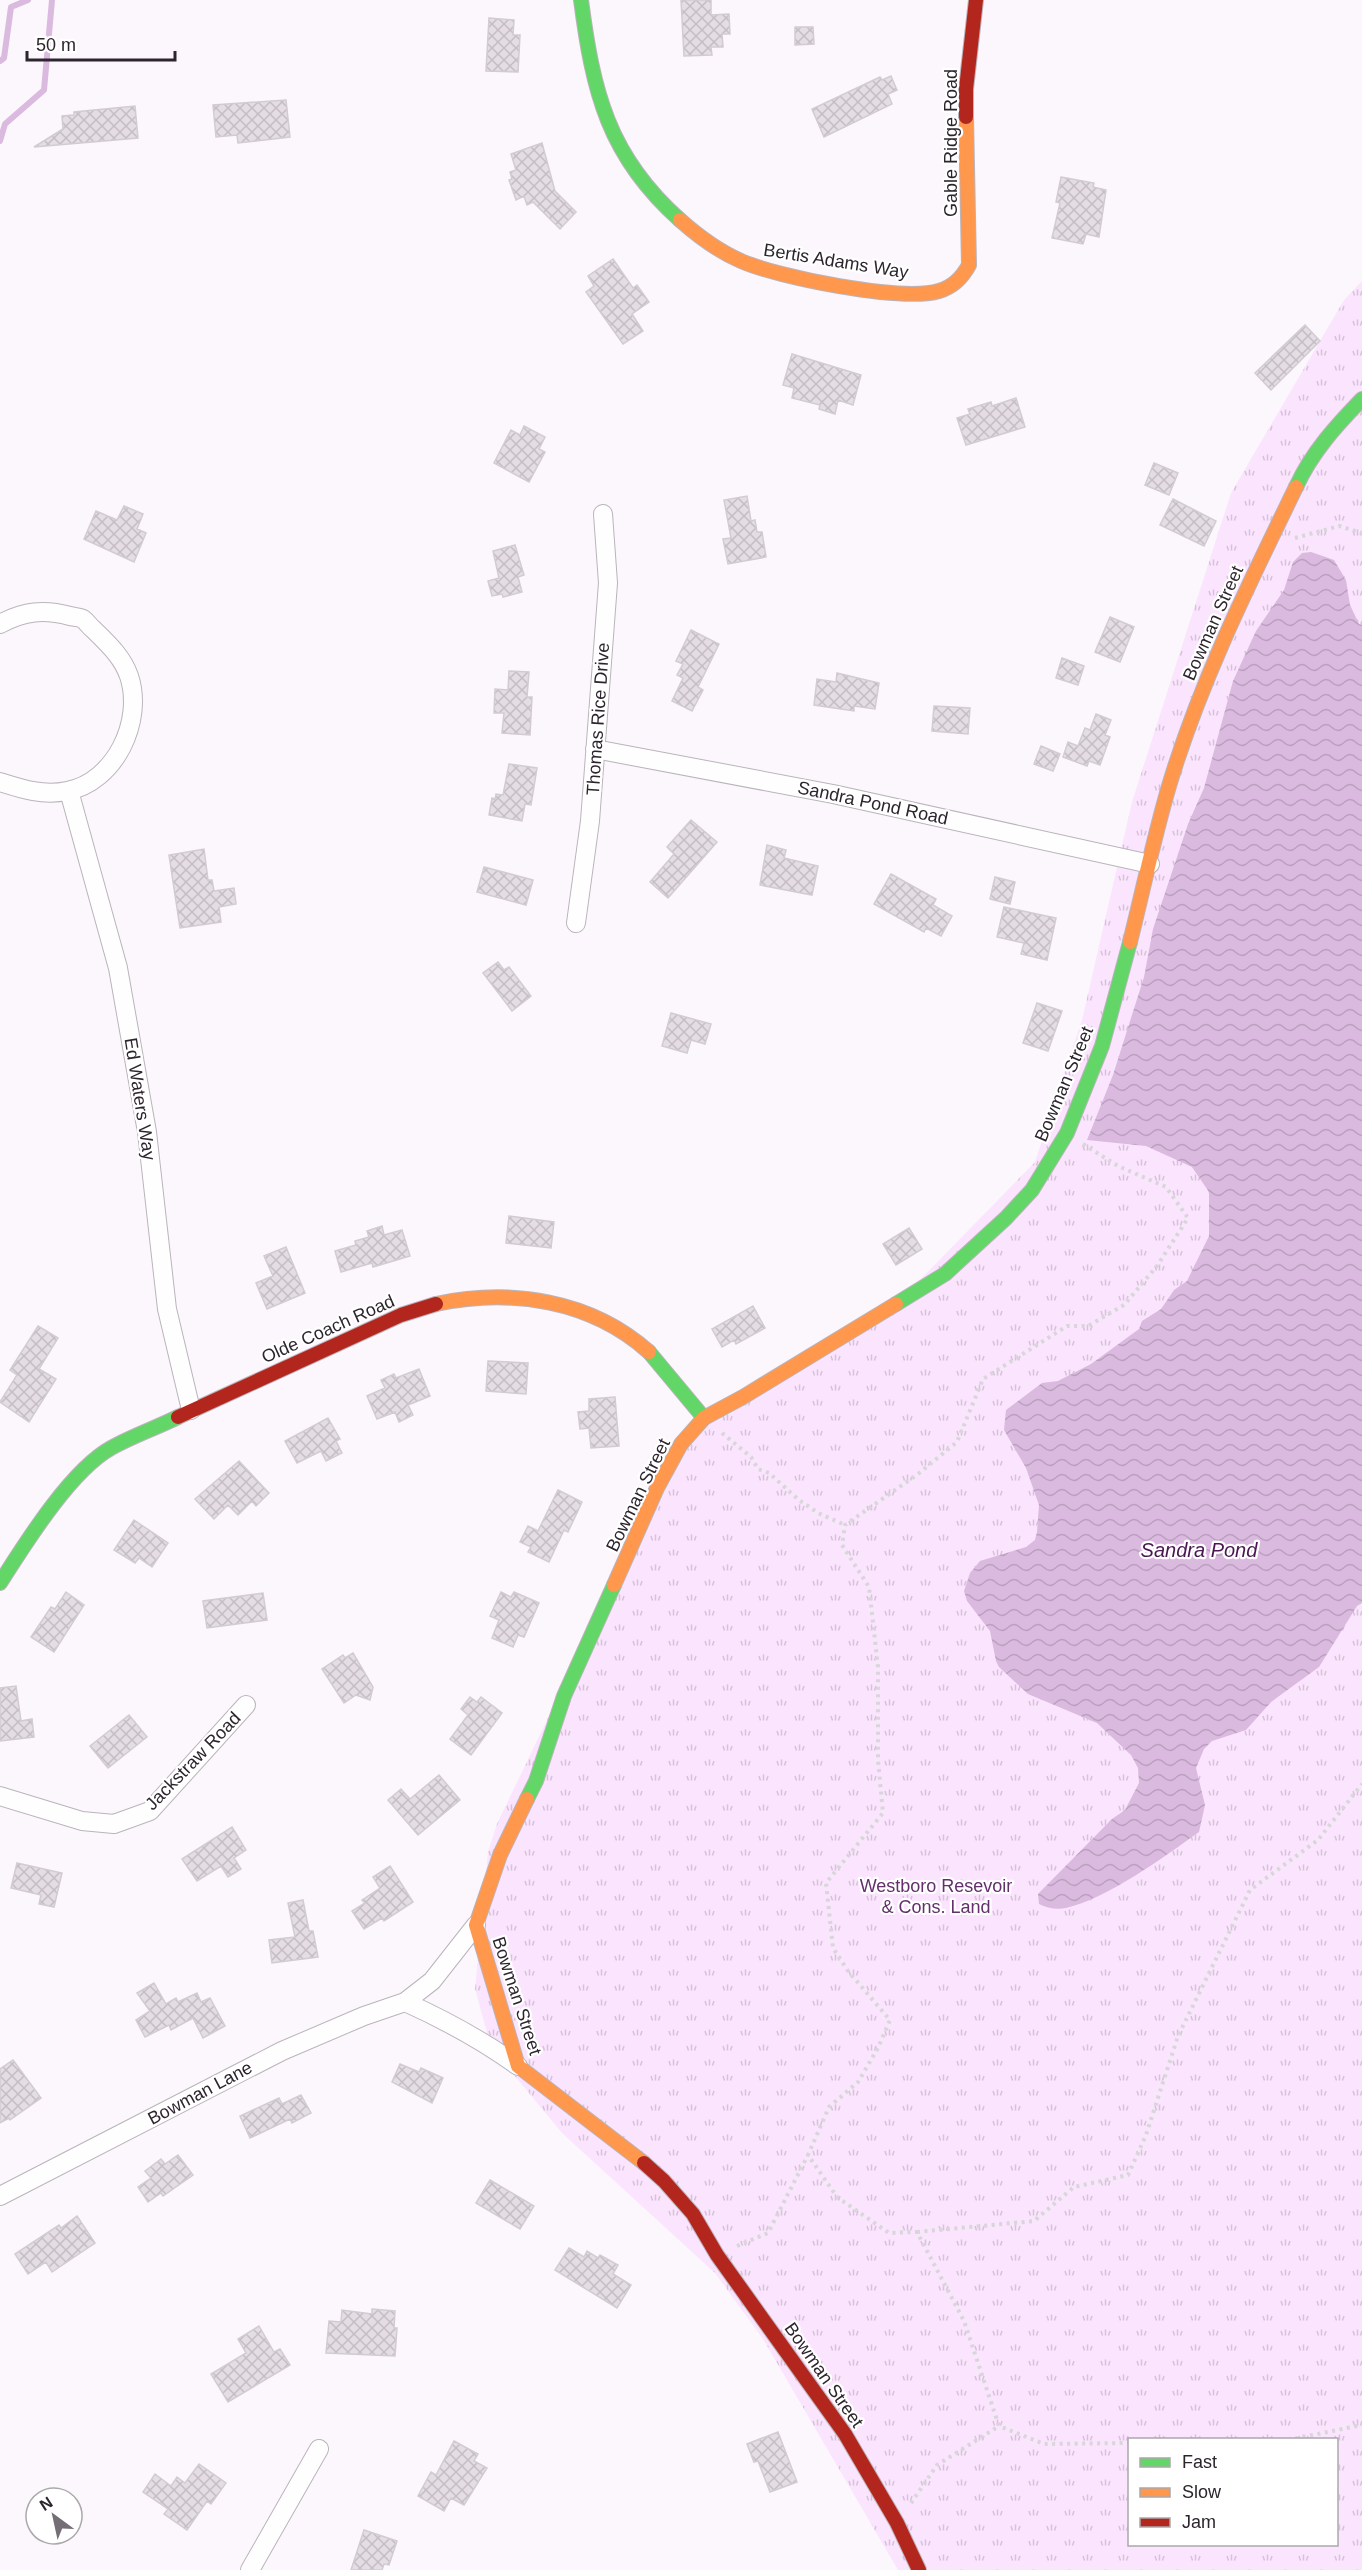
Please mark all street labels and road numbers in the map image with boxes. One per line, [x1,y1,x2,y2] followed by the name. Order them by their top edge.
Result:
[941,69,961,217] street label: Gable Ridge Road
[762,240,910,282] street label: Bertis Adams Way
[1179,563,1247,683] street label: Bowman Street
[583,642,613,796] street label: Thomas Rice Drive
[796,777,950,829] street label: Sandra Pond Road
[1031,1023,1097,1145] street label: Bowman Street
[120,1036,160,1162] street label: Ed Waters Way
[259,1291,397,1367] street label: Olde Coach Road
[602,1435,674,1555] street label: Bowman Street
[141,1708,245,1814] street label: Jackstraw Road
[488,1934,546,2058] street label: Bowman Street
[145,2057,255,2129] street label: Bowman Lane
[781,2319,867,2431] street label: Bowman Street

